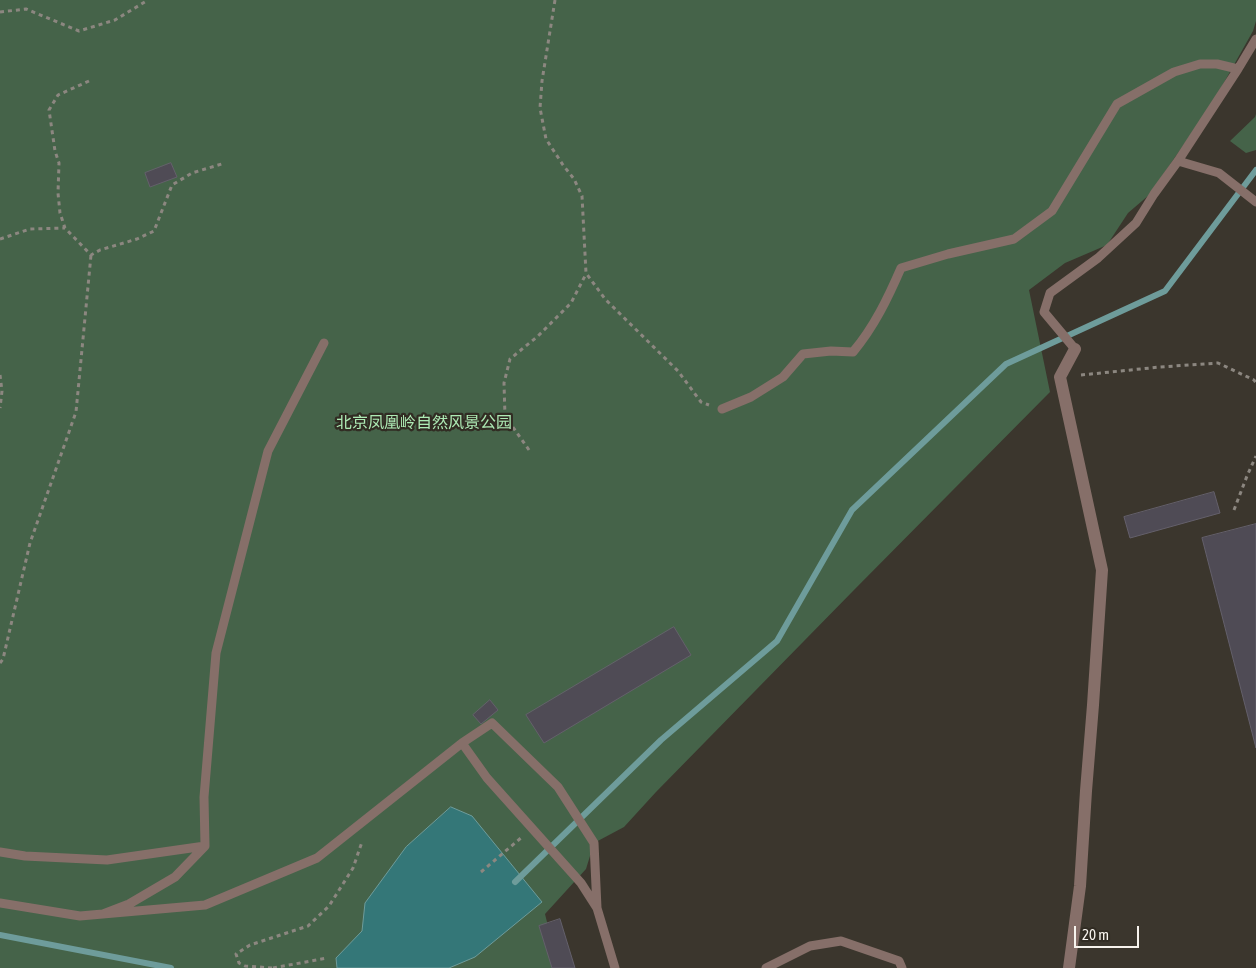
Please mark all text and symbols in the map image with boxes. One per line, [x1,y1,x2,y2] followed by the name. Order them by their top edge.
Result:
[336,413,512,433] park label: 北京凤凰岭自然风景公园
[1076,916,1141,948] scale bar
[1082,926,1109,943] text: 20 m

